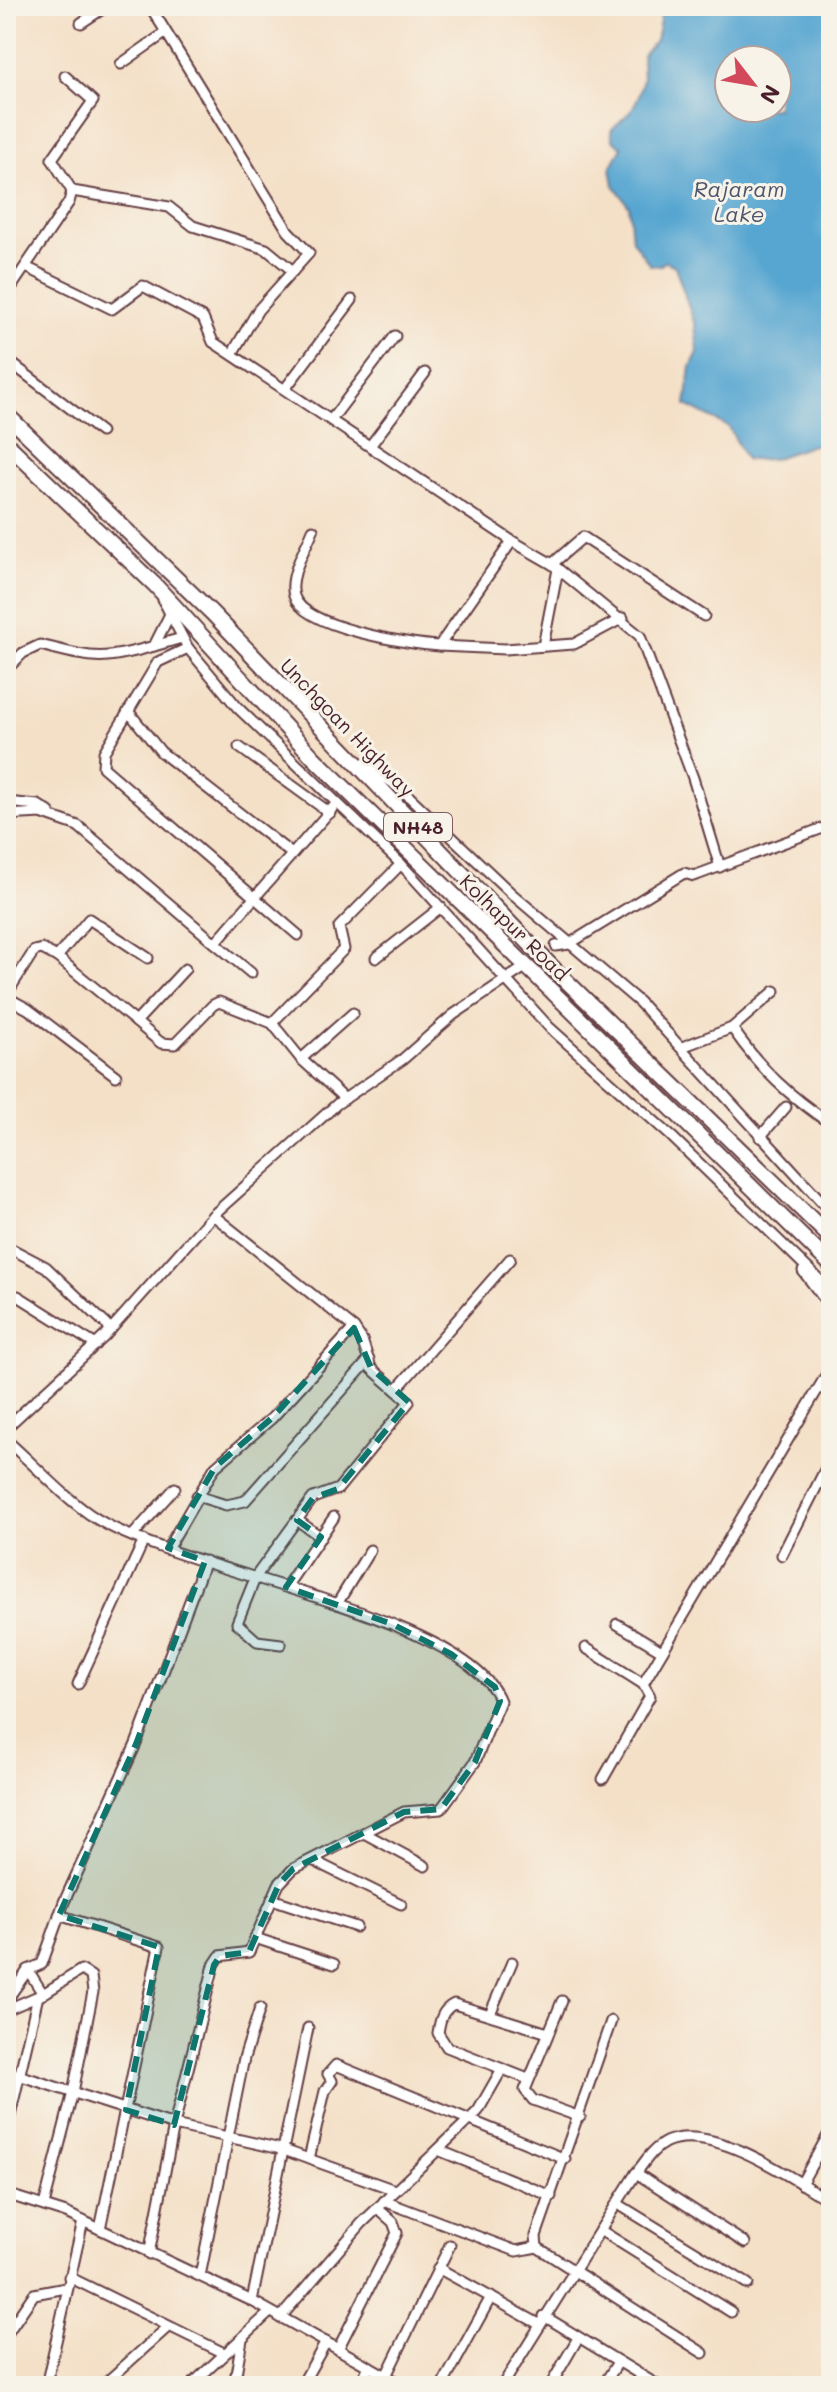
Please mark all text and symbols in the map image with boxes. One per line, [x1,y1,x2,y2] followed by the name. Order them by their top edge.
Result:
[713,44,793,124] north arrow
[754,80,787,109] text: N
[693,174,785,228] water label: Rajaram Lake
[275,652,421,802] street label: Unchgoan Highway
[384,813,452,841] road number: NH48
[455,868,575,986] street label: Kolhapur Road

